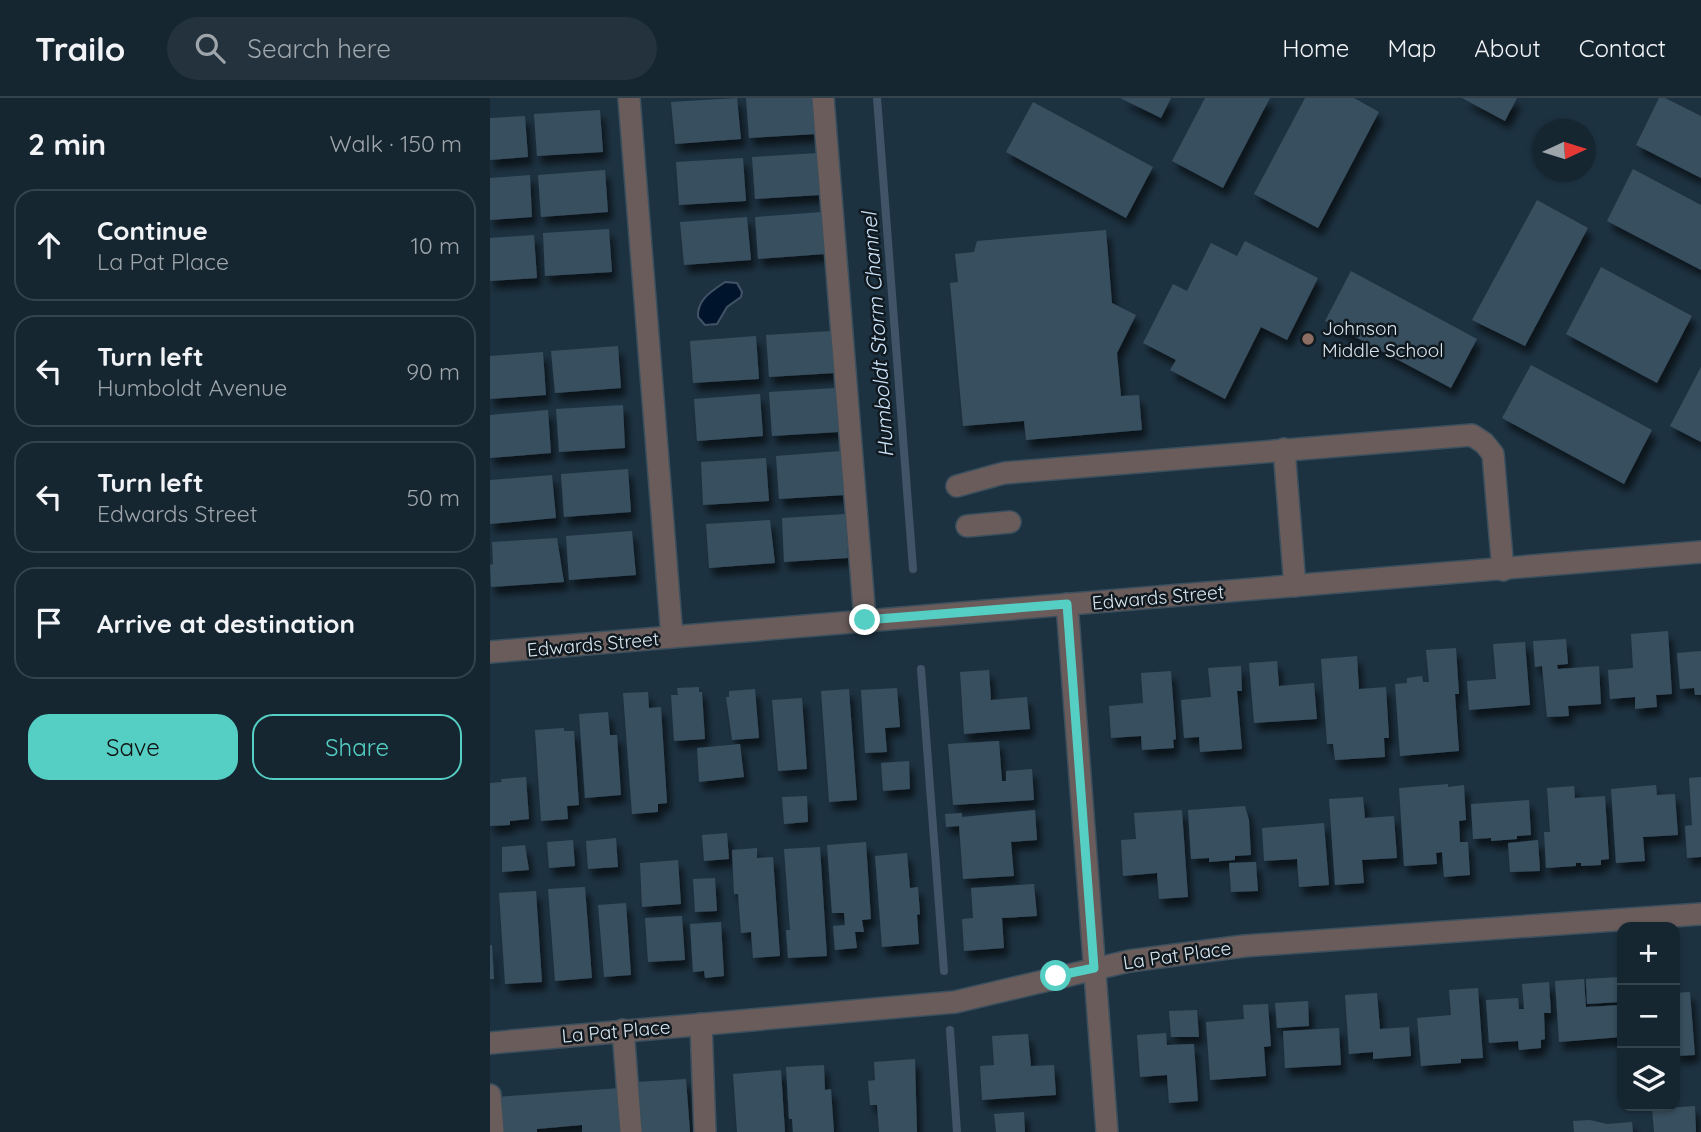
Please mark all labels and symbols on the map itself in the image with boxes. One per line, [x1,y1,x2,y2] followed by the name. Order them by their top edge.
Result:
[1533,119,1596,182] north arrow
[855,209,899,458] water label: Humboldt Storm Channel
[1322,316,1444,362] place label: Johnson Middle School
[1300,331,1316,347] marker: Johnson Middle School
[1091,579,1225,615] street label: Edwards Street
[849,604,880,635] route end
[526,626,660,662] street label: Edwards Street
[1121,936,1233,974] street label: La Pat Place
[1040,960,1071,991] route start
[561,1014,671,1048] street label: La Pat Place

